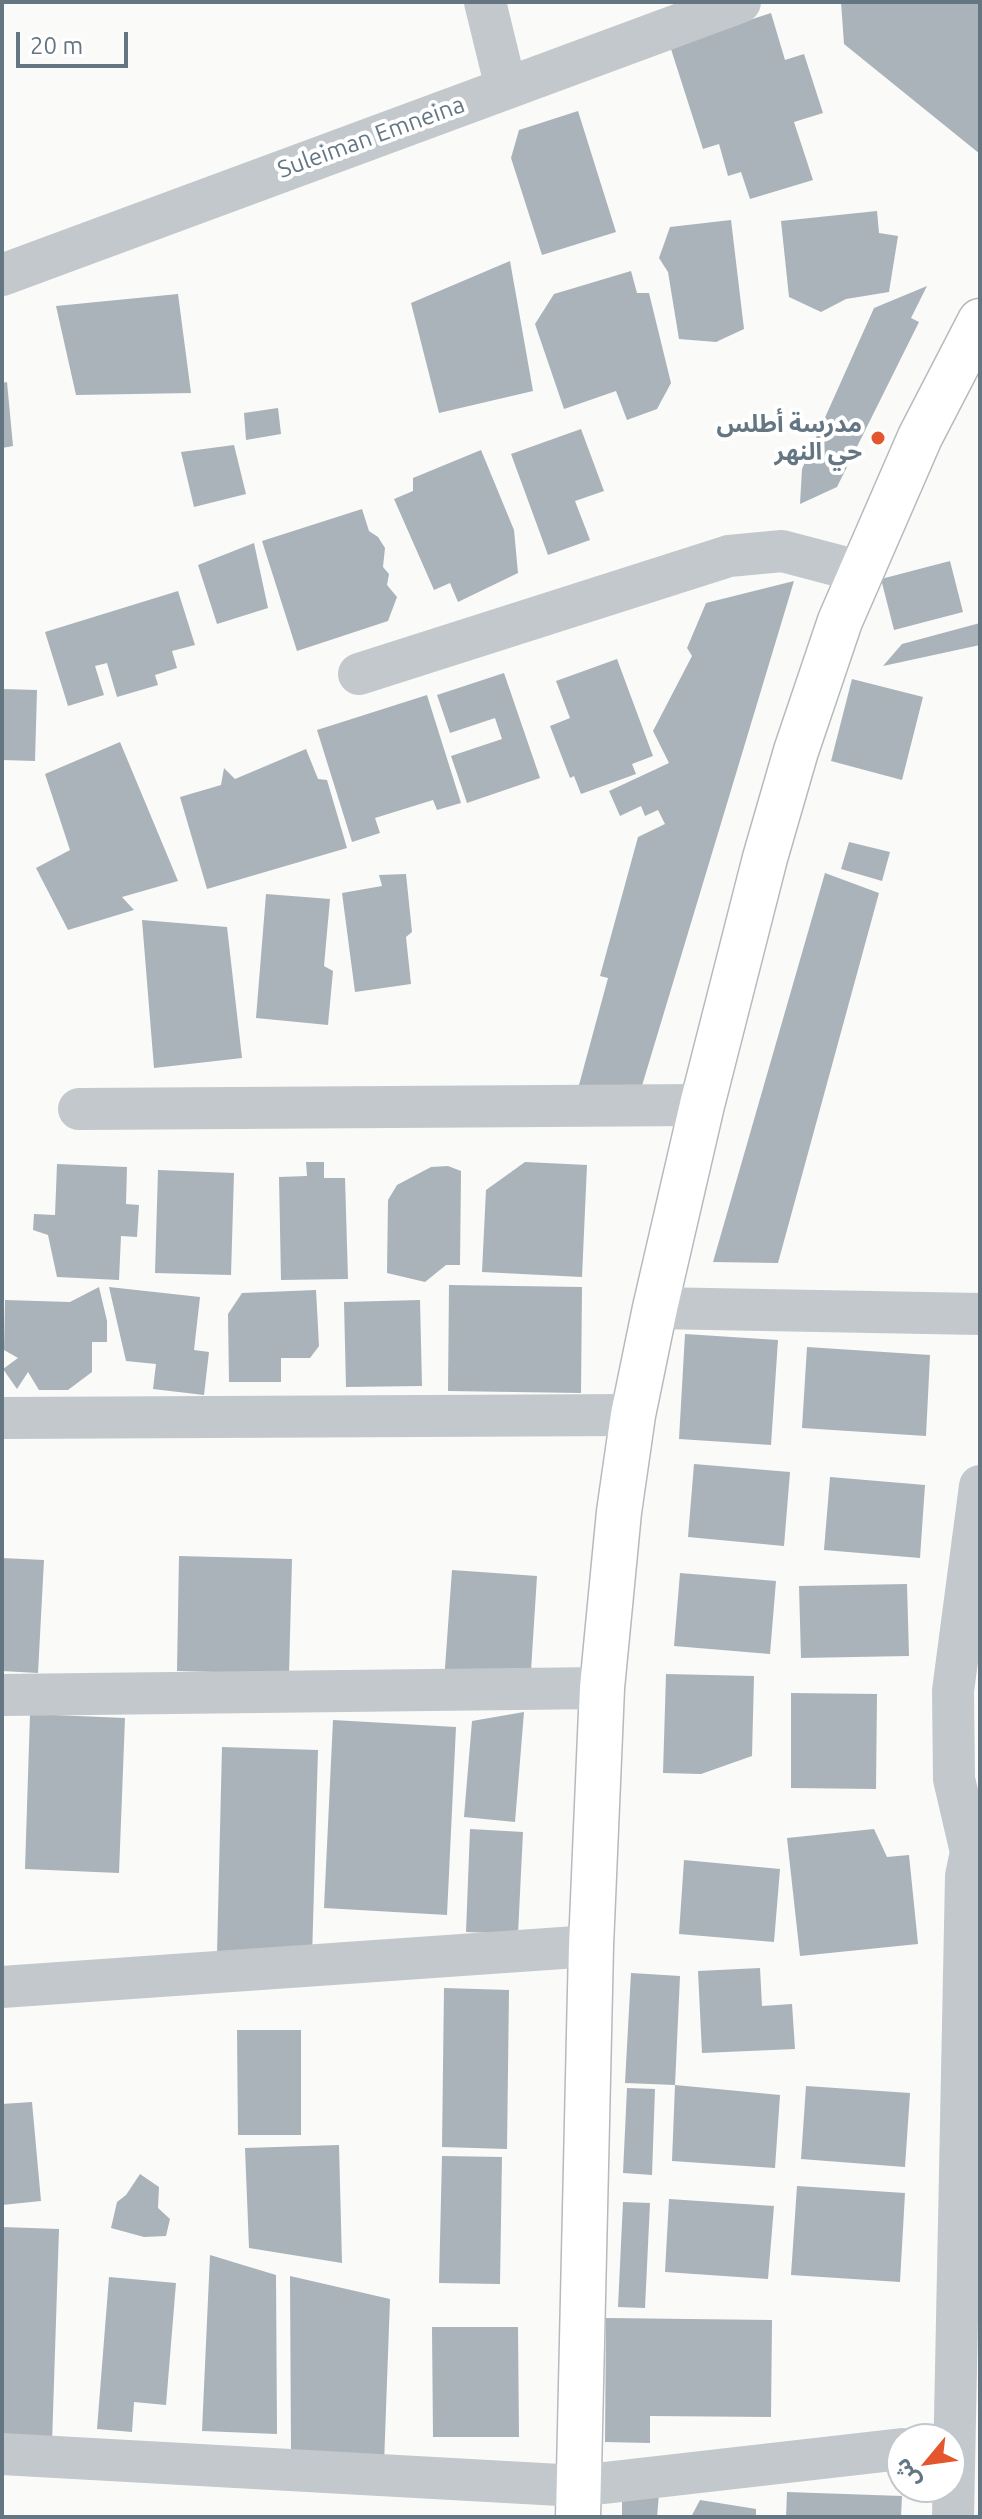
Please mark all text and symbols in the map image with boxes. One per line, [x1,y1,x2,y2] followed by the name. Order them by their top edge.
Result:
[20,16,132,66] scale bar
[30,32,83,59] text: 20 m
[274,90,468,184] street label: Suleiman Emneina
[716,410,862,466] place label: مدرسة أطلس حي النهر
[869,429,887,447] marker: مدرسة أطلس حي النهر
[886,2423,966,2503] north arrow
[888,2455,925,2493] text: ش

